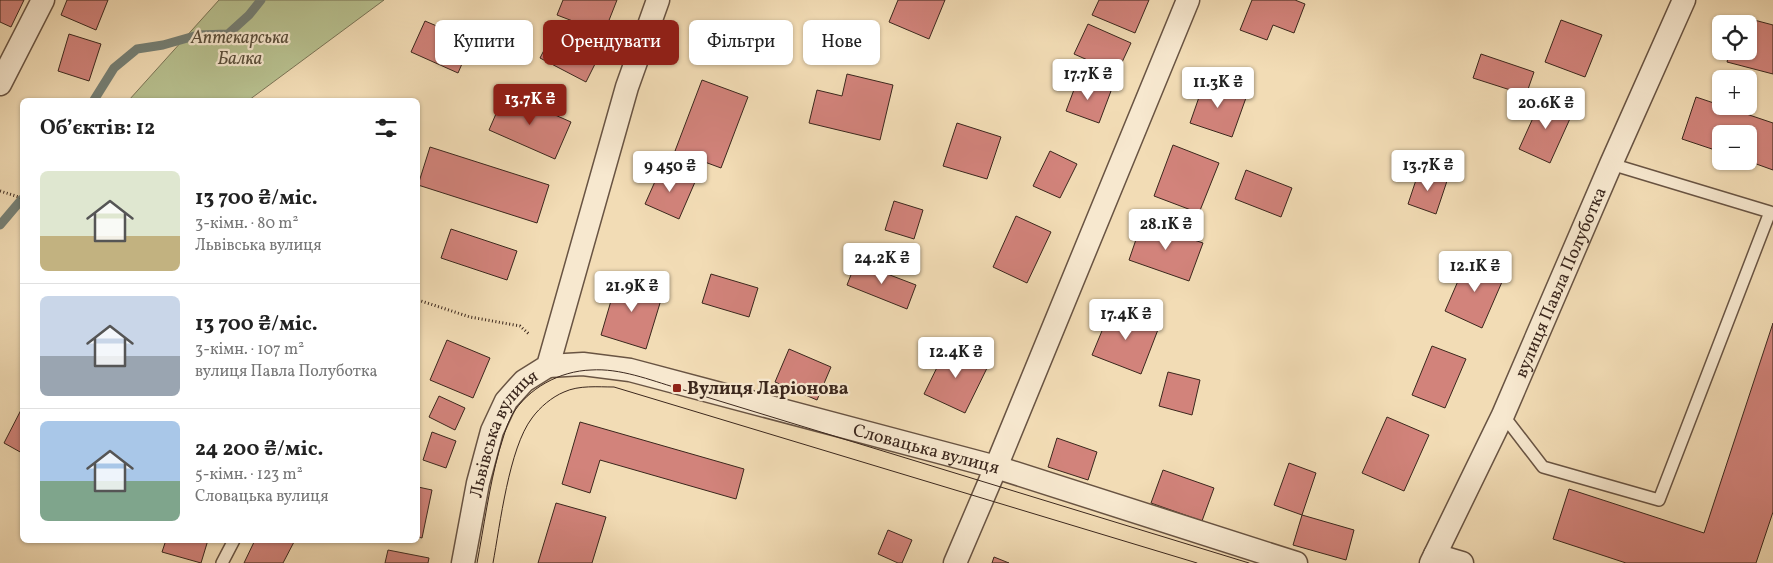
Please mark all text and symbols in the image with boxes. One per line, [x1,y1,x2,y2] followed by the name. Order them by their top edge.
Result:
[1712,15,1757,170] map controls
[1712,15,1757,60] button: locate
[435,20,533,65] chip: Купити
[543,20,679,65] chip: Орендувати
[689,20,793,65] chip: Фільтри
[803,20,880,65] chip: Нове
[190,26,289,72] park label: Аптекарська Балка
[1042,58,1134,101] pin: 17.7K ₴
[1063,64,1113,86] text: 17.7K ₴
[1172,66,1264,109] pin: 11.3K ₴
[1712,70,1757,115] button: +
[1193,72,1243,94] text: 11.3K ₴
[484,84,576,126] pin: 13.7K ₴
[1500,88,1592,130] pin: 20.6K ₴
[504,89,556,111] text: 13.7K ₴
[1518,93,1574,115] text: 20.6K ₴
[40,114,155,143] text: Об’єктів: 12
[372,114,400,142] icon: filters
[1712,125,1757,170] button: −
[624,150,716,193] pin: 9 450 ₴
[1382,150,1474,192] pin: 13.7K ₴
[1402,155,1454,177] text: 13.7K ₴
[644,156,696,178] text: 9 450 ₴
[195,184,318,213] text: 13 700 ₴/міс.
[1509,184,1614,382] street label: вулиця Павла Полуботка
[80,191,140,251] icon: home
[1120,208,1212,251] pin: 28.1K ₴
[195,213,298,235] text: 3-кімн. · 80 m²
[1140,214,1192,236] text: 28.1K ₴
[195,235,322,257] text: Львівська вулиця
[836,242,928,285] pin: 24.2K ₴
[854,248,910,270] text: 24.2K ₴
[1429,250,1521,293] pin: 12.1K ₴
[1450,256,1500,278] text: 12.1K ₴
[586,270,678,313] pin: 21.9K ₴
[606,276,658,298] text: 21.9K ₴
[1080,298,1172,341] pin: 17.4K ₴
[1100,304,1152,326] text: 17.4K ₴
[195,310,318,339] text: 13 700 ₴/міс.
[80,316,140,376] icon: home
[910,336,1002,379] pin: 12.4K ₴
[195,339,304,361] text: 3-кімн. · 107 m²
[929,342,983,364] text: 12.4K ₴
[195,361,377,383] text: вулиця Павла Полуботка
[464,364,543,500] street label: Львівська вулиця
[687,377,849,402] place label: Вулиця Ларіонова
[671,382,683,394] marker: Вулиця Ларіонова
[850,419,1002,481] street label: Словацька вулиця
[195,435,323,464] text: 24 200 ₴/міс.
[80,441,140,501] icon: home
[195,464,303,486] text: 5-кімн. · 123 m²
[195,486,329,508] text: Словацька вулиця

